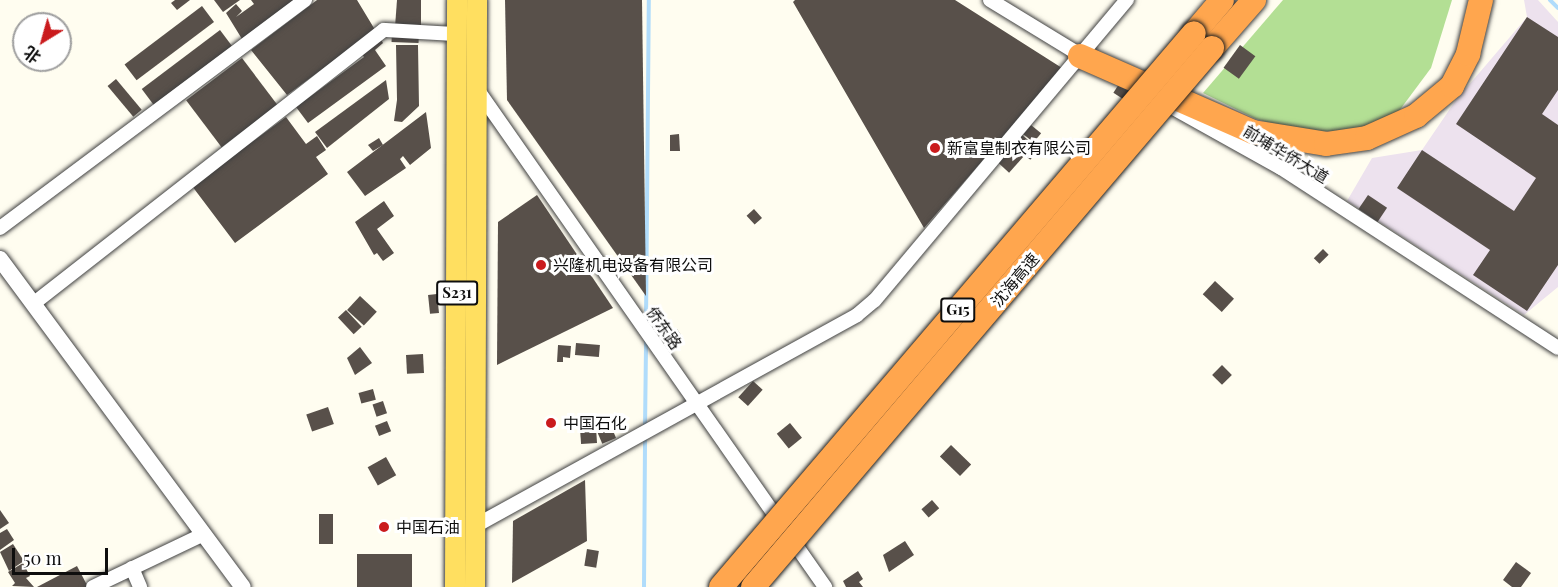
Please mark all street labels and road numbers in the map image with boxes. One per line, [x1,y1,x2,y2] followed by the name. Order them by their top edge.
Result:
[1240,121,1332,187] street label: 前埔华侨大道
[987,249,1043,311] street label: 沈海高速
[436,281,478,305] road number: S231
[940,298,976,322] road number: G15
[642,303,686,353] street label: 侨东路

